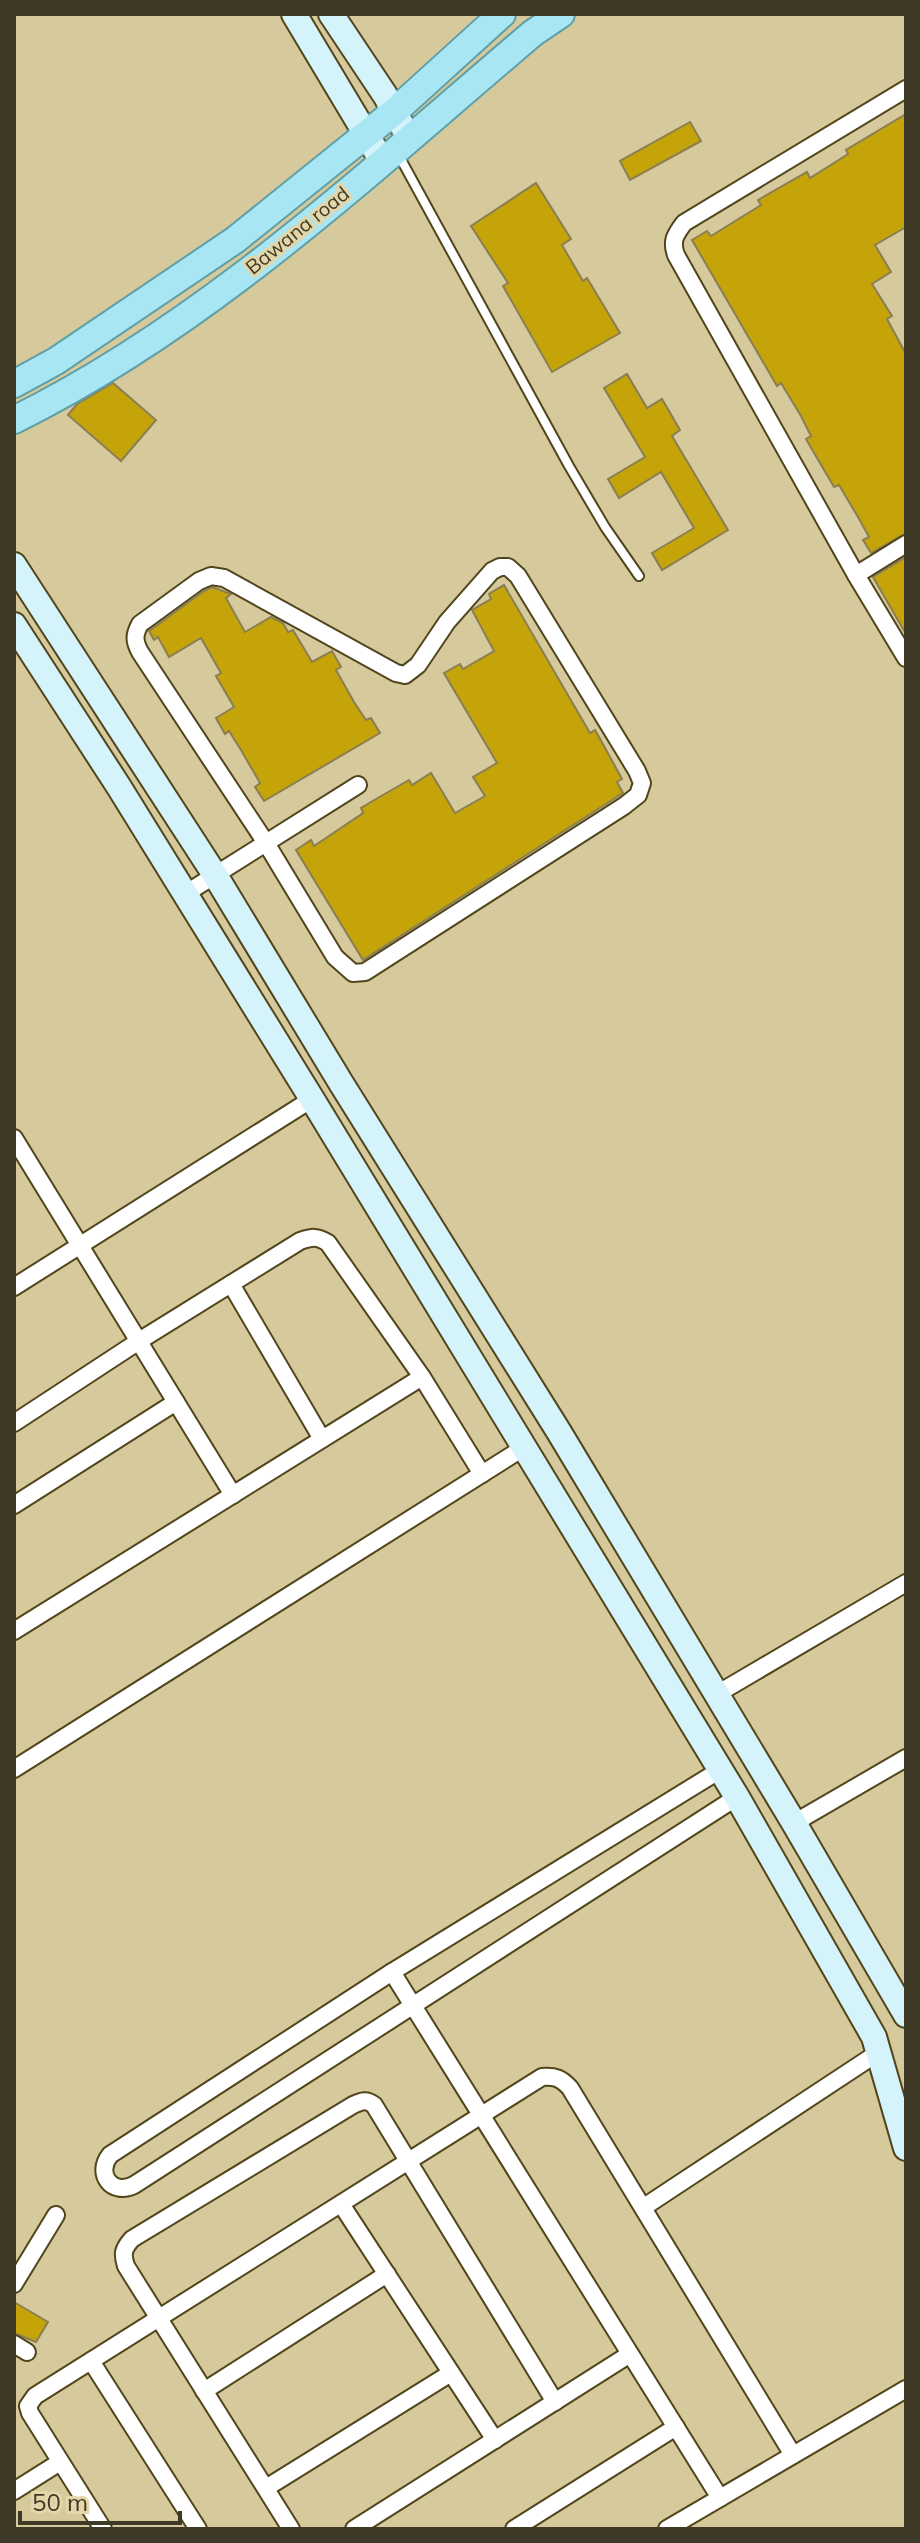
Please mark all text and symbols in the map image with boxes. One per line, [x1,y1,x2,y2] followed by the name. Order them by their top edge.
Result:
[240,181,354,279] street label: Bawana road
[20,2475,180,2525] scale bar
[32,2487,88,2517] text: 50 m

